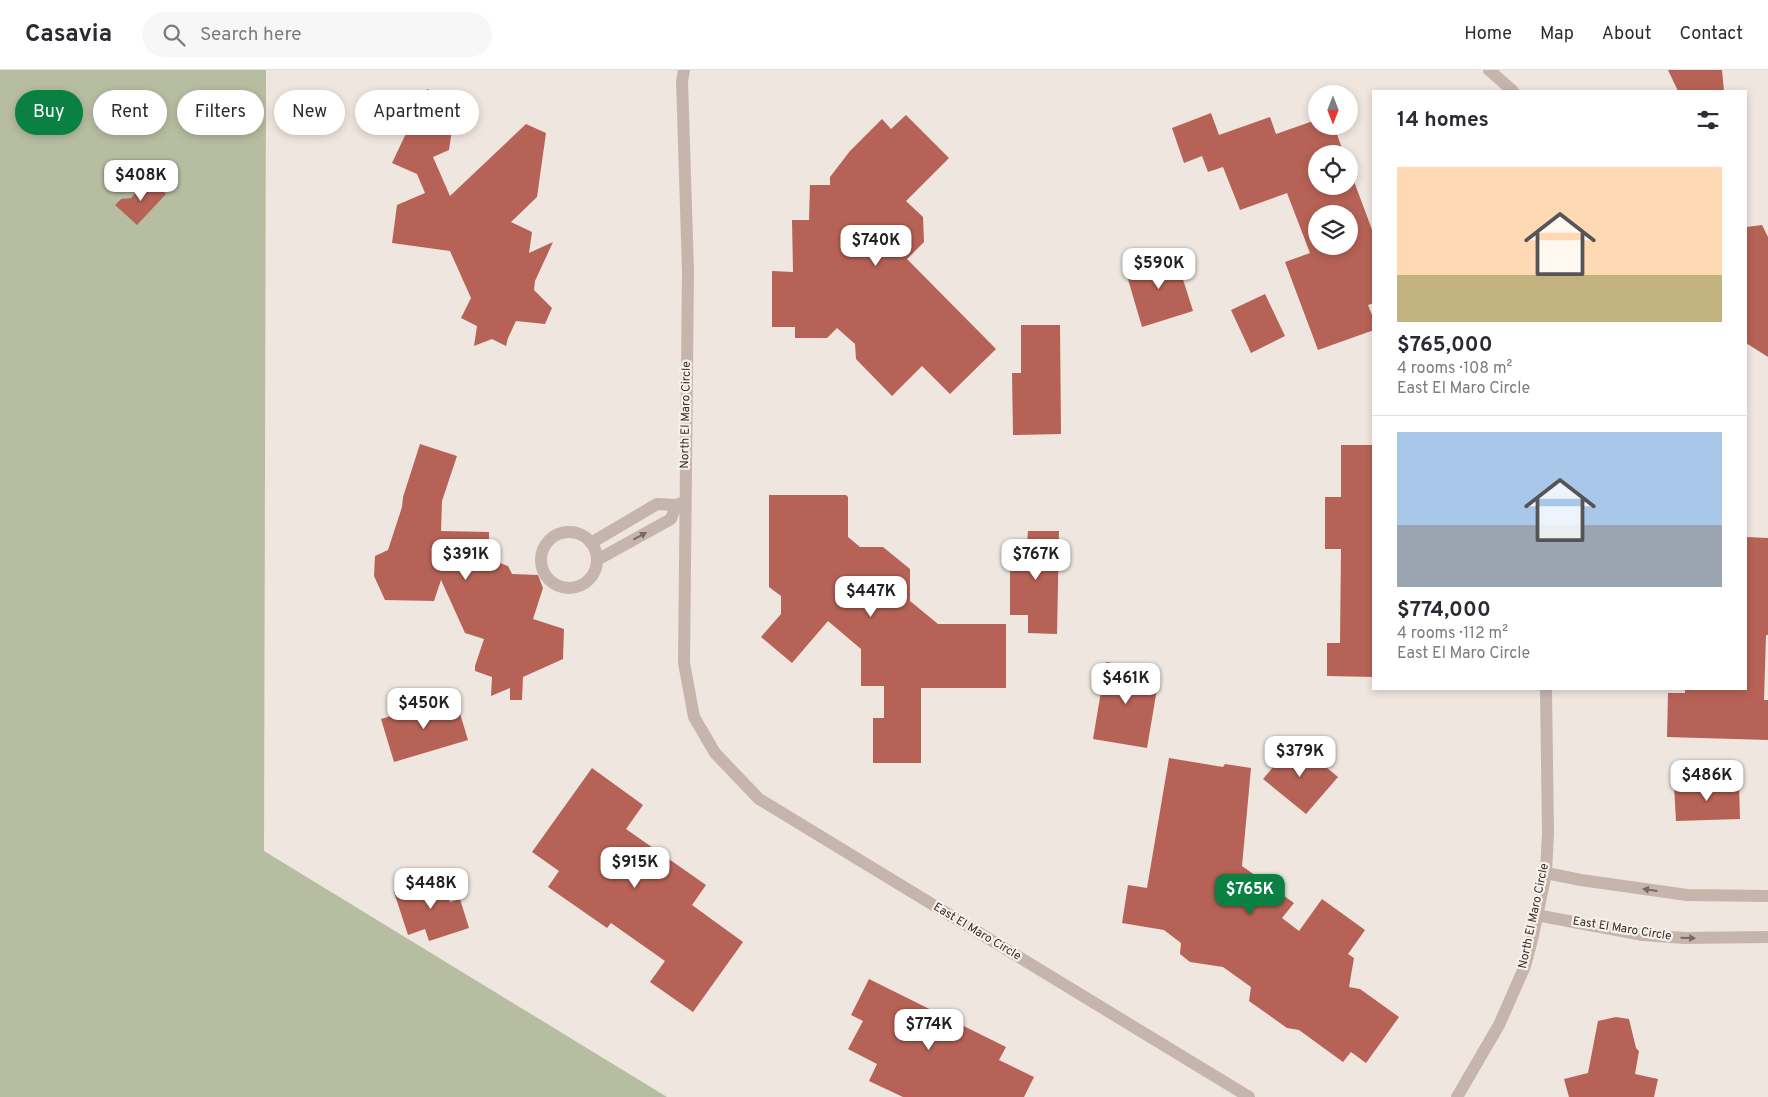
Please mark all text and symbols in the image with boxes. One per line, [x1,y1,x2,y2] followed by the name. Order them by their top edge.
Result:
[142,12,492,57] search box
[25,20,112,50] text: Casavia
[160,21,188,49] icon: search
[200,23,302,47] text: Search here
[1464,23,1512,46] text: Home
[1540,23,1574,46] text: Map
[1602,23,1651,46] text: About
[1679,23,1743,46] text: Contact
[1308,85,1358,135] north arrow
[1308,85,1358,255] map controls
[15,90,83,135] chip: Buy
[93,90,167,135] chip: Rent
[177,90,264,135] chip: Filters
[274,90,345,135] chip: New
[355,90,479,135] chip: Apartment
[1694,106,1722,134] icon: filters
[1397,107,1489,134] text: 14 homes
[1308,145,1358,195] button: locate
[106,160,176,202] pin: $408K
[115,166,167,186] text: $408K
[1515,199,1605,289] icon: home
[1308,205,1358,255] button: layers
[841,224,911,267] pin: $740K
[851,231,901,251] text: $740K
[1124,248,1194,290] pin: $590K
[1133,254,1185,274] text: $590K
[1397,332,1492,359] text: $765,000
[1397,359,1512,379] text: 4 rooms · 108 m²
[677,361,695,469] street label: North El Maro Circle
[1397,379,1530,399] text: East El Maro Circle
[1515,465,1605,555] icon: home
[632,532,647,540] one-way arrow
[431,538,501,581] pin: $391K
[1001,538,1071,581] pin: $767K
[443,545,489,565] text: $391K
[1012,545,1060,565] text: $767K
[836,576,906,618] pin: $447K
[846,582,896,602] text: $447K
[1397,597,1491,624] text: $774,000
[1397,624,1508,644] text: 4 rooms · 112 m²
[1397,644,1530,664] text: East El Maro Circle
[1091,662,1161,705] pin: $461K
[1102,669,1150,689] text: $461K
[389,688,459,730] pin: $450K
[398,694,450,714] text: $450K
[1265,736,1335,778] pin: $379K
[1276,742,1324,762] text: $379K
[1672,760,1742,802] pin: $486K
[1681,766,1733,786] text: $486K
[600,846,670,889] pin: $915K
[612,853,659,873] text: $915K
[1515,862,1553,970] street label: North El Maro Circle
[396,868,466,910] pin: $448K
[405,874,457,894] text: $448K
[1215,874,1285,916] pin: $765K
[1226,880,1274,900] text: $765K
[1641,886,1657,894] one-way arrow
[930,899,1024,965] street label: East El Maro Circle
[1571,913,1673,945] street label: East El Maro Circle
[1680,934,1696,942] one-way arrow
[894,1008,964,1051] pin: $774K
[905,1015,953,1035] text: $774K

